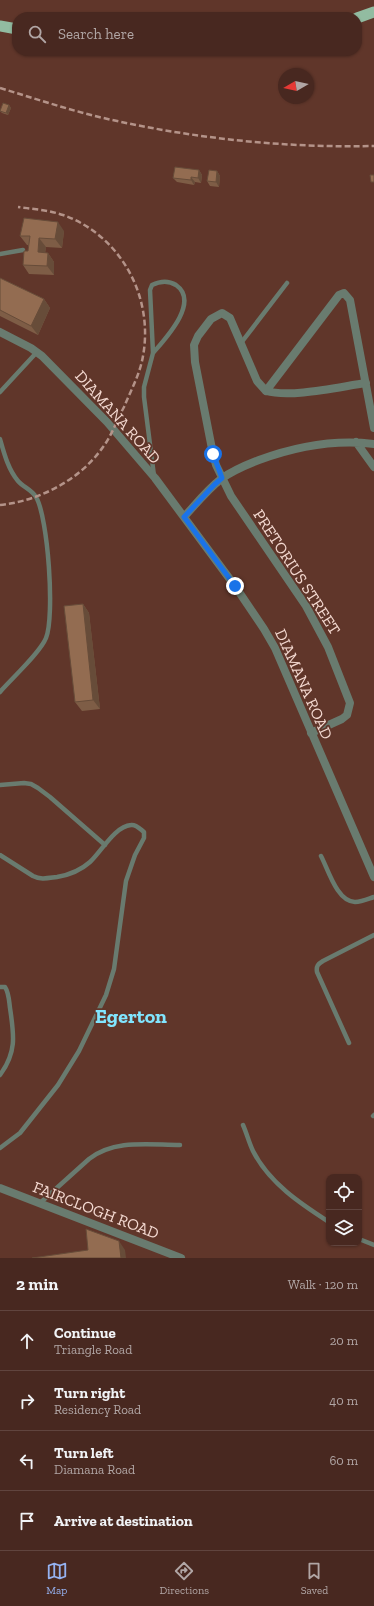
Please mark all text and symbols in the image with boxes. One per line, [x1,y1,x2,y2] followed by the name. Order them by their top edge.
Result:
[12,12,362,56] search box
[26,23,48,45] icon: search
[58,25,134,43] text: Search here
[278,68,314,104] north arrow
[71,367,165,467] street label: DIAMANA ROAD
[204,445,222,463] route start
[249,506,345,638] street label: PRETORIUS STREET
[226,577,244,595] route end
[271,626,337,742] street label: DIAMANA ROAD
[95,1004,167,1028] district label: Egerton
[326,1174,362,1246] map controls
[326,1174,362,1210] button: locate
[30,1177,162,1243] street label: FAIRCLOGH ROAD
[326,1210,362,1246] button: layers
[16,1274,58,1294] text: 2 min
[288,1277,358,1292] text: Walk · 120 m
[54,1324,116,1342] text: Continue
[16,1330,38,1352] icon: ahead
[330,1333,358,1348] text: 20 m
[54,1342,132,1357] text: Triangle Road
[54,1384,125,1402] text: Turn right
[16,1390,38,1412] icon: right
[329,1393,358,1408] text: 40 m
[54,1402,141,1417] text: Residency Road
[54,1444,114,1462] text: Turn left
[16,1450,38,1472] icon: left
[329,1453,358,1468] text: 60 m
[54,1462,135,1477] text: Diamana Road
[16,1510,38,1532] icon: arrive
[54,1512,193,1530] text: Arrive at destination
[46,1560,68,1597] tab: Map
[159,1560,209,1597] tab: Directions
[301,1560,328,1597] tab: Saved

